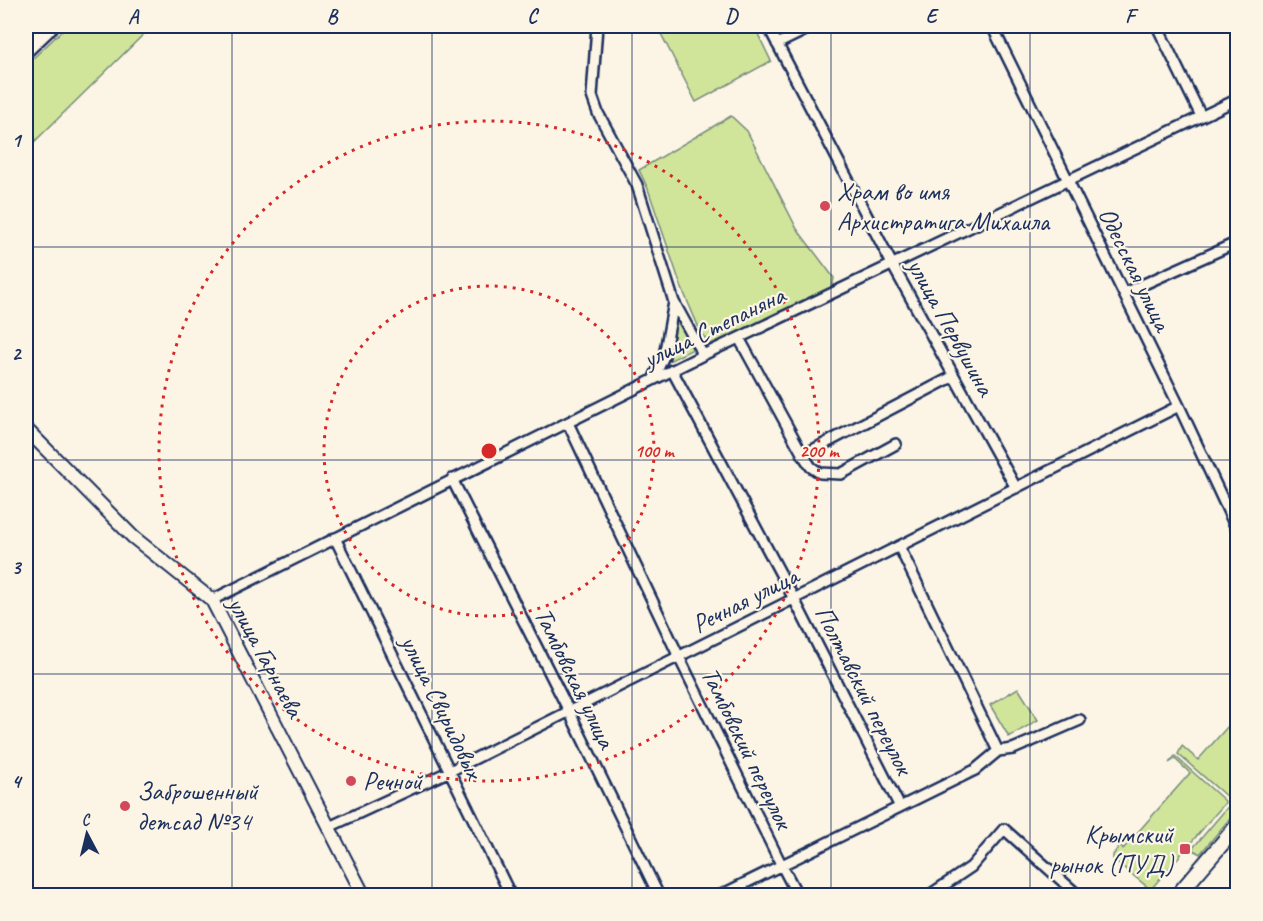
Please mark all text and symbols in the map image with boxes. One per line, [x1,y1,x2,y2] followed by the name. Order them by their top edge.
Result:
[128,4,140,29] text: A
[327,4,339,29] text: B
[527,4,539,29] text: C
[725,4,739,29] text: D
[926,4,940,29] text: E
[1125,4,1139,29] text: F
[12,128,23,153] text: 1
[837,175,1051,238] place label: Храм во имя Архистратига Михаила
[818,199,832,213] marker: Храм во имя Архистратига Михаила
[1091,202,1180,338] street label: Одесская улица
[899,251,1003,403] street label: улица Первушина
[636,278,792,376] street label: улица Степаняна
[12,341,23,366] text: 2
[635,440,675,462] text: 100 m
[800,440,840,462] text: 200 m
[479,441,499,461] centre of rings
[12,555,23,580] text: 3
[686,558,806,641] street label: Речная улица
[219,589,312,724] street label: улица Гарнаева
[807,600,922,782] street label: Полтавский переулок
[527,602,624,755] street label: Тамбовская улица
[392,628,492,786] street label: улица Свиридовых
[694,662,801,836] street label: Тамбовский переулок
[363,765,424,798] place label: Речной
[12,769,24,794] text: 4
[344,774,358,788] marker: Речной
[137,775,260,838] place label: Заброшенный детсад №34
[118,799,132,813] marker: Заброшенный детсад №34
[57,804,117,864] north arrow
[80,809,93,831] text: С
[1050,818,1175,881] place label: Крымский рынок (ПУД)
[1178,842,1192,856] marker: Крымский рынок (ПУД)

